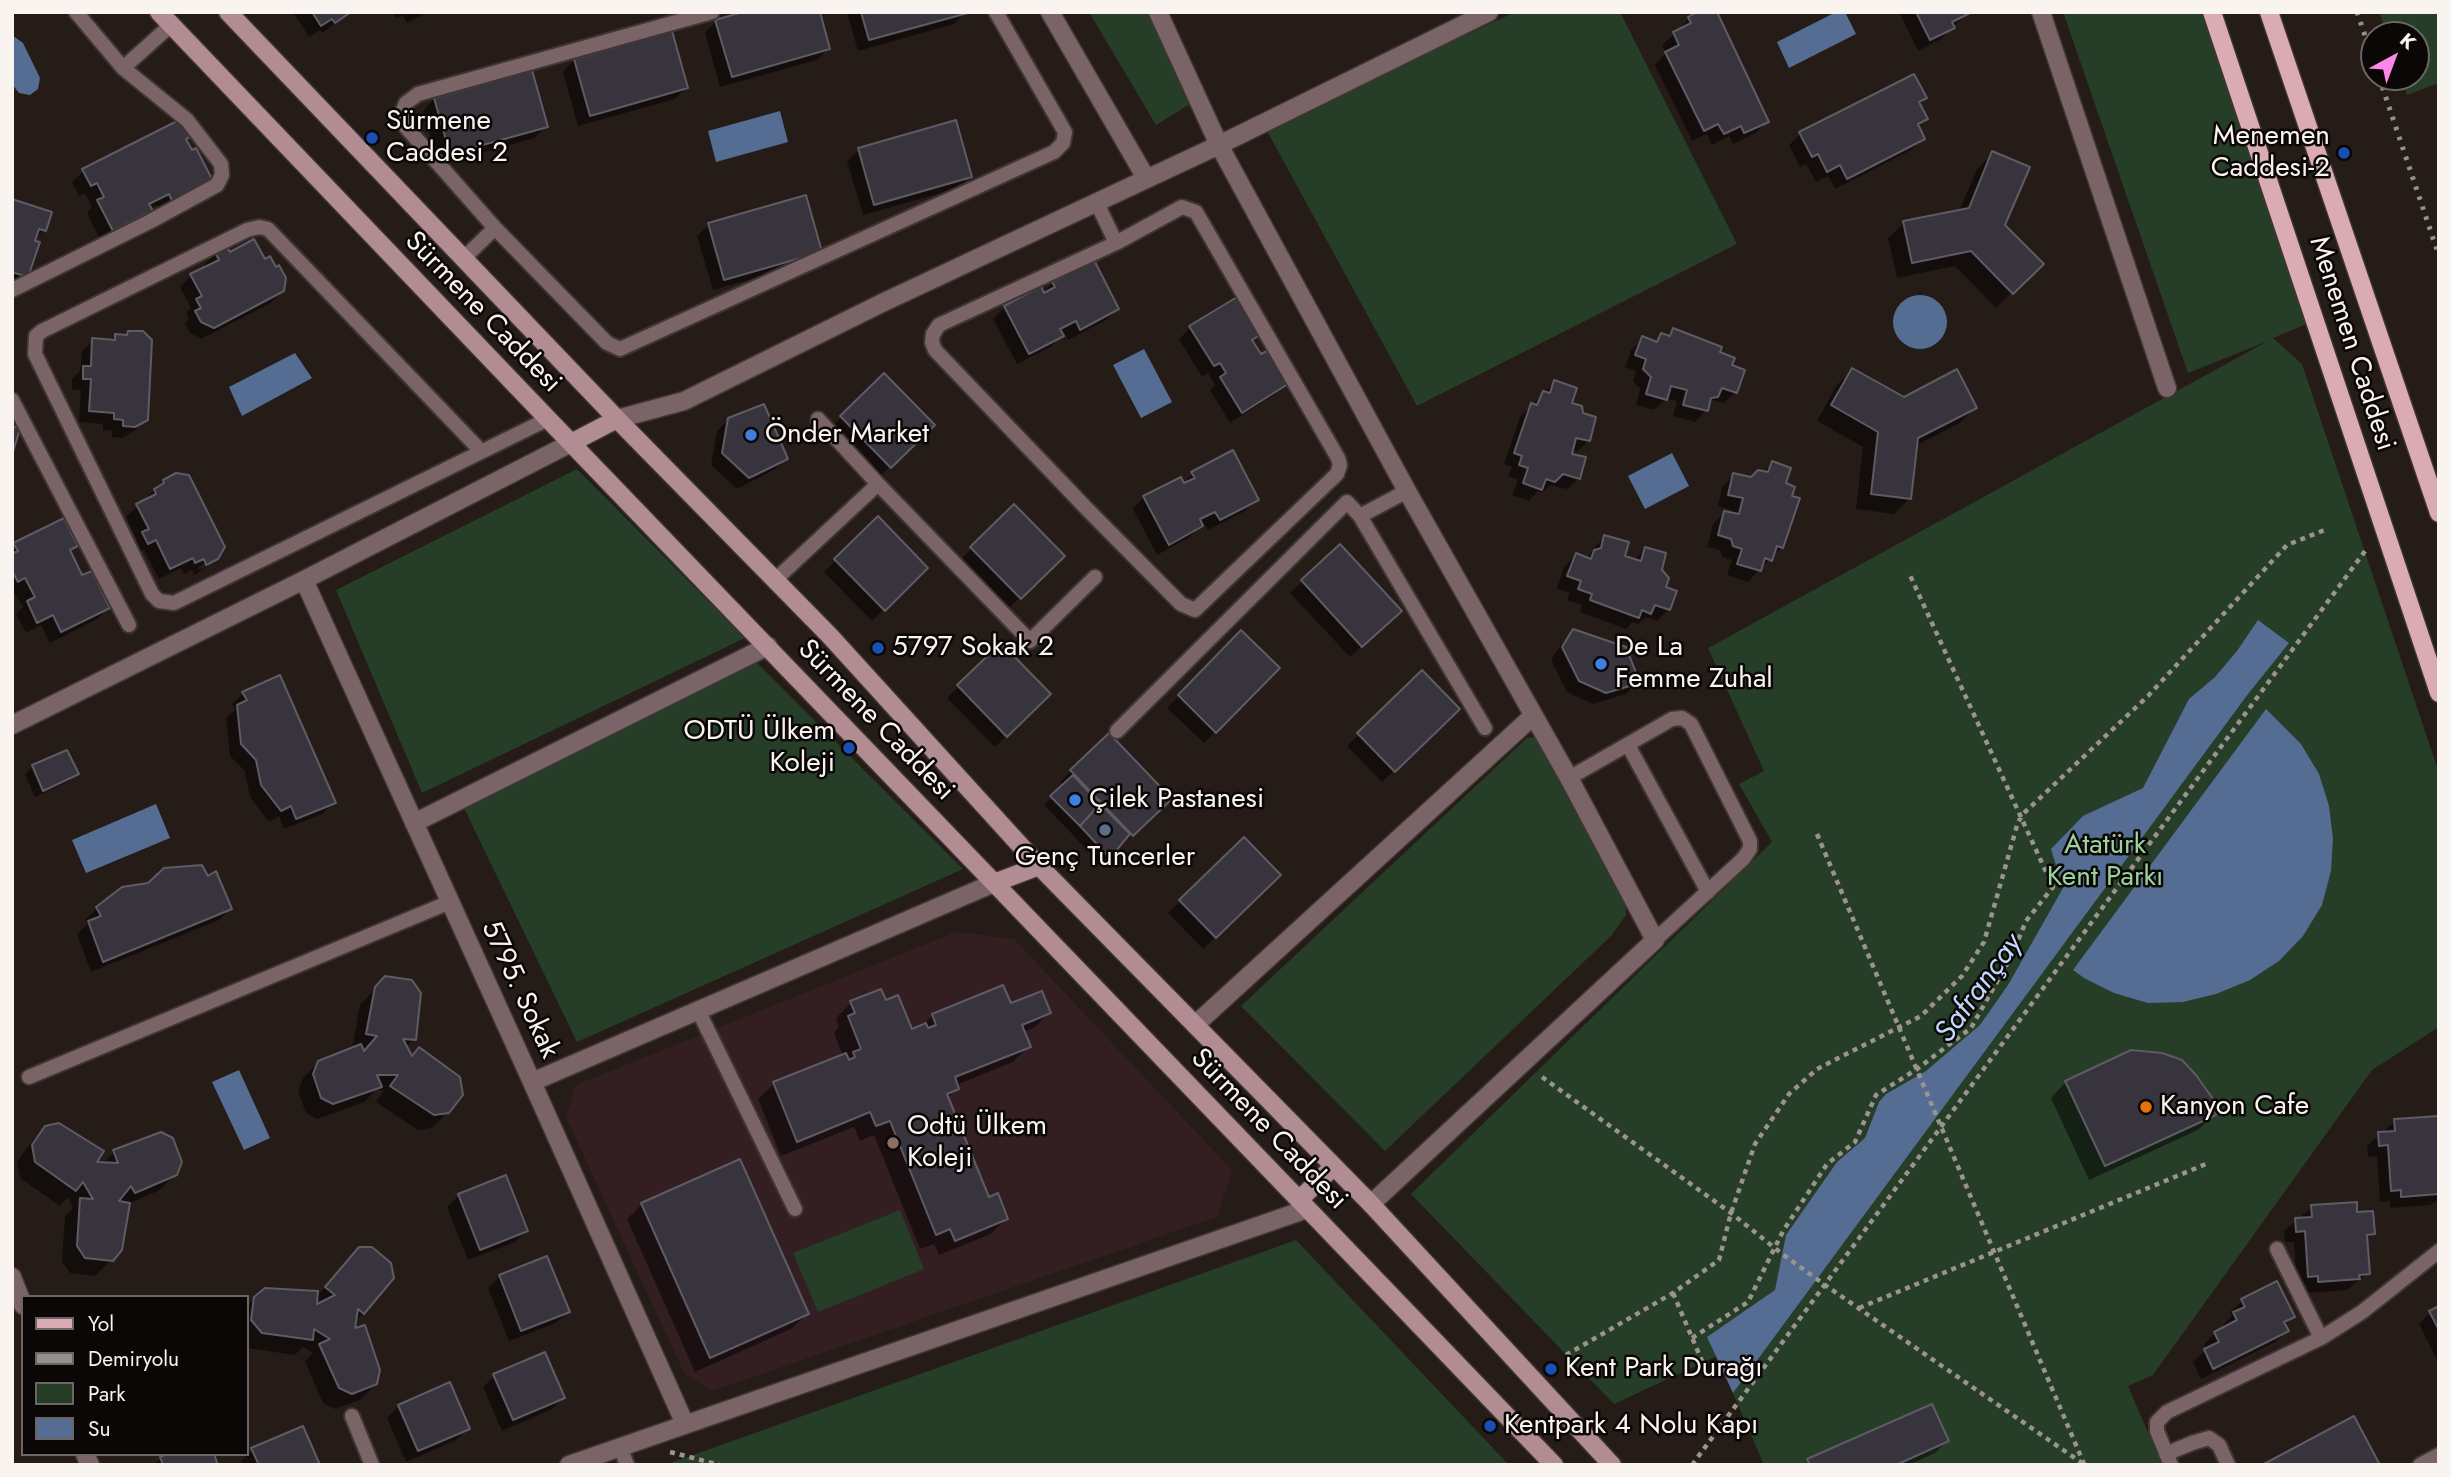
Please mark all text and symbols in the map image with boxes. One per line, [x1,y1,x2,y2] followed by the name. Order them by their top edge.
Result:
[2360,21,2430,91] north arrow
[2394,27,2422,56] text: K
[386,105,508,171] place label: Sürmene Caddesi 2
[2211,120,2330,186] place label: Menemen Caddesi-2
[364,130,380,146] marker: Sürmene Caddesi 2
[2336,145,2352,161] marker: Menemen Caddesi-2
[397,225,567,401] street label: Sürmene Caddesi
[2301,233,2401,455] street label: Menemen Caddesi
[765,418,929,452] place label: Önder Market
[743,427,759,443] marker: Önder Market
[892,631,1054,665] place label: 5797 Sokak 2
[1615,631,1773,697] place label: De La Femme Zuhal
[790,633,960,809] street label: Sürmene Caddesi
[870,640,886,656] marker: 5797 Sokak 2
[1593,656,1609,672] marker: De La Femme Zuhal
[684,715,835,781] place label: ODTÜ Ülkem Koleji
[841,740,857,756] marker: ODTÜ Ülkem Koleji
[1089,783,1264,817] place label: Çilek Pastanesi
[1067,792,1083,808] marker: Çilek Pastanesi
[1097,822,1113,838] marker: Genç Tuncerler
[2047,829,2163,895] park label: Atatürk Kent Parkı
[1015,841,1195,875] place label: Genç Tuncerler
[473,916,565,1064] street label: 5795. Sokak
[1928,927,2032,1051] water label: Safrançay
[1183,1042,1353,1218] street label: Sürmene Caddesi
[2160,1090,2309,1124] place label: Kanyon Cafe
[2138,1099,2154,1115] marker: Kanyon Cafe
[907,1110,1047,1176] place label: Odtü Ülkem Koleji
[885,1135,901,1151] marker: Odtü Ülkem Koleji
[21,1295,248,1456] legend
[88,1309,114,1339] text: Yol
[88,1344,179,1374] text: Demiryolu
[1565,1352,1763,1386] place label: Kent Park Durağı
[1543,1361,1559,1377] marker: Kent Park Durağı
[88,1379,125,1409] text: Park
[1504,1409,1758,1443] place label: Kentpark 4 Nolu Kapı
[88,1414,111,1444] text: Su
[1482,1418,1498,1434] marker: Kentpark 4 Nolu Kapı

